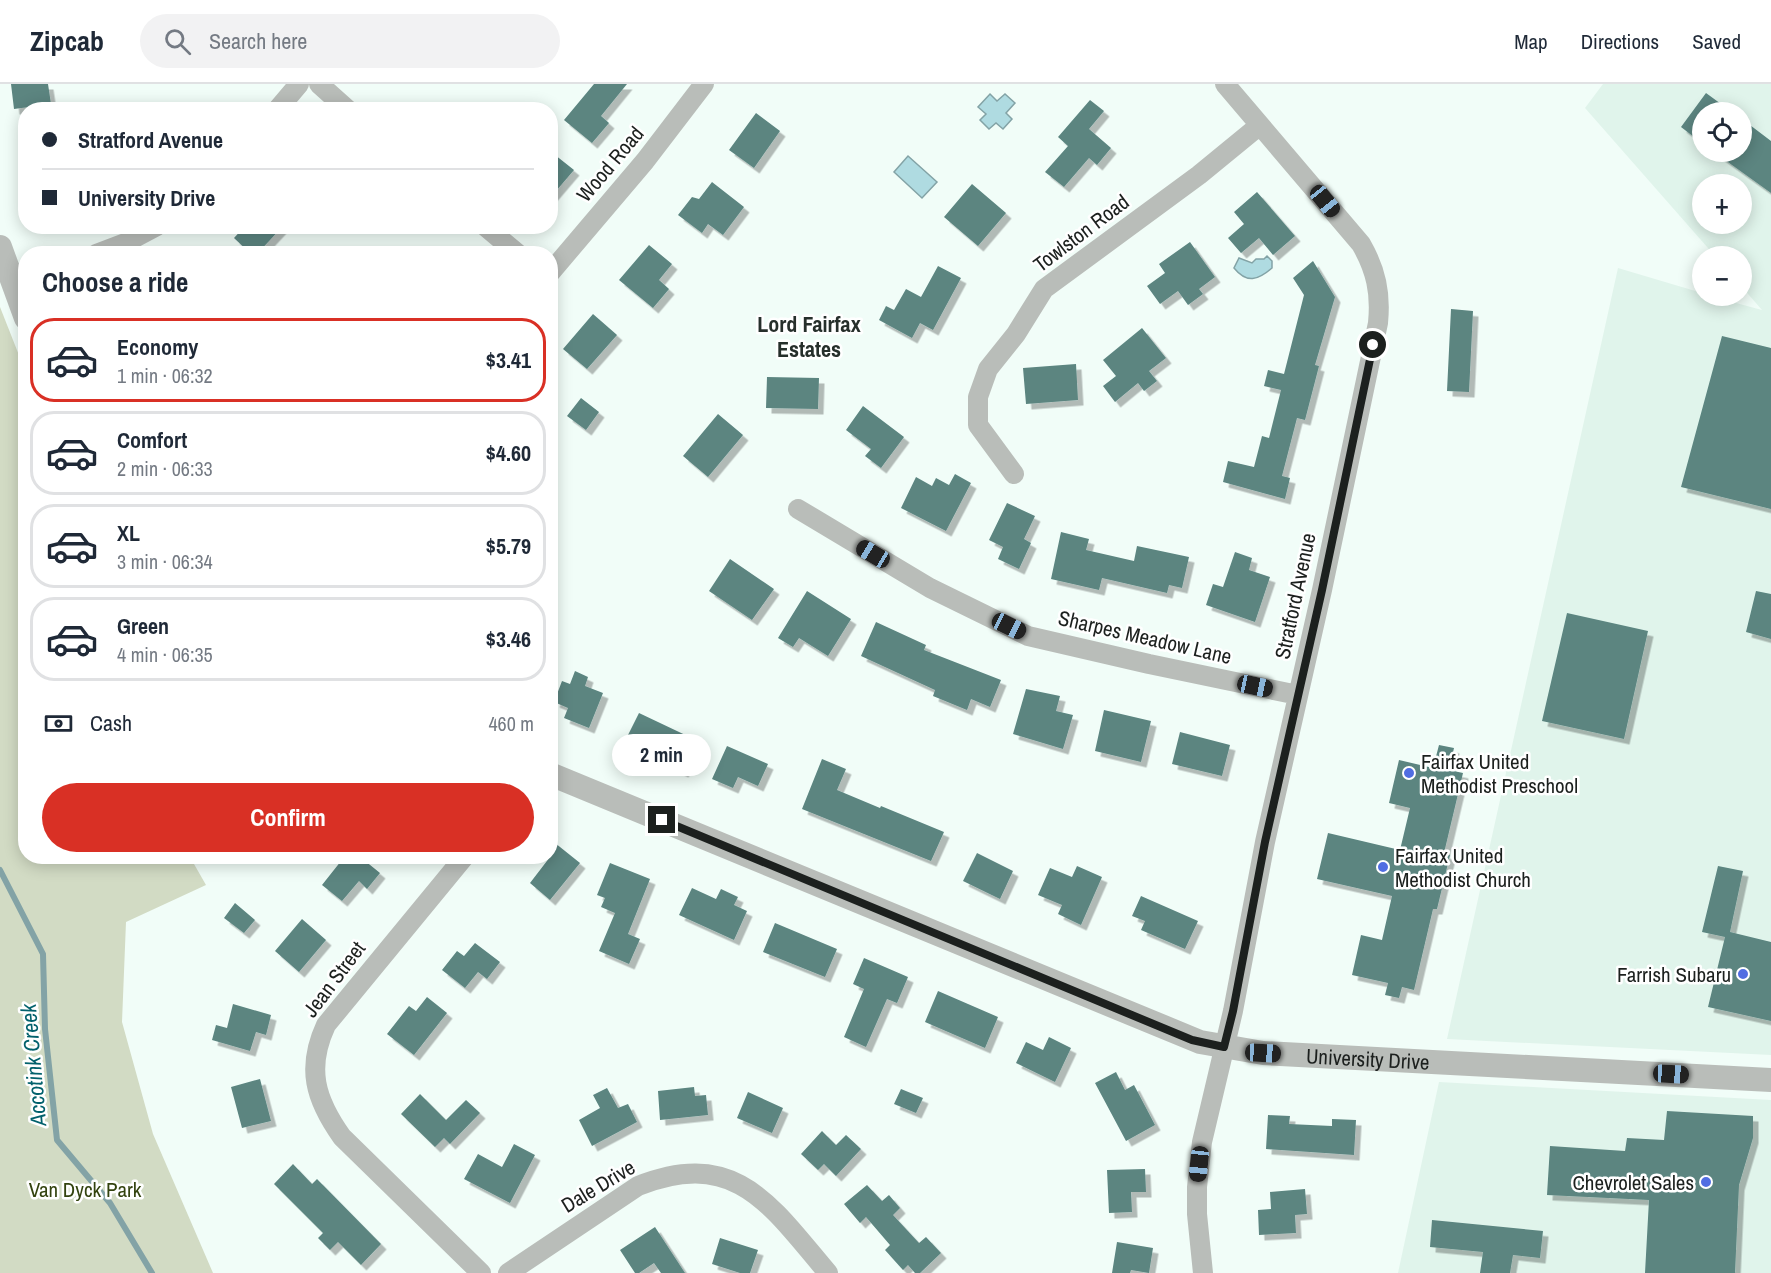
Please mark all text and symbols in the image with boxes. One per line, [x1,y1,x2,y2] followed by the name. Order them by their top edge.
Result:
[140,14,560,68] search box
[30,22,104,60] text: Zipcab
[161,25,194,58] icon: search
[209,26,307,56] text: Search here
[1514,27,1548,56] text: Map
[1581,27,1659,56] text: Directions
[1692,27,1741,56] text: Saved
[1692,102,1752,306] map controls
[1692,102,1752,162] button: locate
[570,120,650,208] street label: Wood Road
[78,125,223,155] text: Stratford Avenue
[1692,174,1752,234] button: +
[1307,181,1343,221] car
[78,183,215,213] text: University Drive
[1027,187,1135,279] street label: Towlston Road
[1692,246,1752,306] button: −
[42,264,188,300] text: Choose a ride
[757,309,861,364] district label: Lord Fairfax Estates
[1359,331,1386,358] route start
[117,332,198,362] text: Economy
[45,333,99,387] icon: car
[486,345,531,375] text: $3.41
[117,362,213,389] text: 1 min · 06:32
[117,425,187,455] text: Comfort
[45,426,99,480] icon: car
[486,438,531,468] text: $4.60
[117,455,213,482] text: 2 min · 06:33
[117,518,140,548] text: XL
[45,519,99,573] icon: car
[1268,530,1322,662] street label: Stratford Avenue
[486,531,531,561] text: $5.79
[853,537,893,571] car
[117,548,213,575] text: 3 min · 06:34
[1055,603,1235,671] street label: Sharpes Meadow Lane
[989,610,1029,642] car
[117,611,169,641] text: Green
[45,612,99,666] icon: car
[486,624,531,654] text: $3.46
[117,641,213,668] text: 4 min · 06:35
[1236,673,1274,699] car
[42,707,75,740] icon: cash
[90,708,132,738] text: Cash
[488,710,534,737] text: 460 m
[612,733,712,775] callout: 2 min
[640,741,683,768] text: 2 min
[1421,747,1578,800] place label: Fairfax United Methodist Preschool
[1402,766,1416,780] marker: Fairfax United Methodist Preschool
[42,783,534,852] button: Confirm
[648,806,675,833] route end
[1395,841,1531,894] place label: Fairfax United Methodist Church
[1376,860,1390,874] marker: Fairfax United Methodist Church
[296,935,372,1023] street label: Jean Street
[1617,960,1731,989] place label: Farrish Subaru
[1736,967,1750,981] marker: Farrish Subaru
[13,1002,53,1128] water label: Accotink Creek
[1305,1041,1430,1076] street label: University Drive
[1245,1043,1281,1063] car
[1653,1064,1689,1084] car
[1188,1145,1210,1183] car
[556,1153,640,1219] street label: Dale Drive
[1572,1168,1694,1197] place label: Chevrolet Sales
[29,1175,142,1204] park label: Van Dyck Park
[1699,1175,1713,1189] marker: Chevrolet Sales

